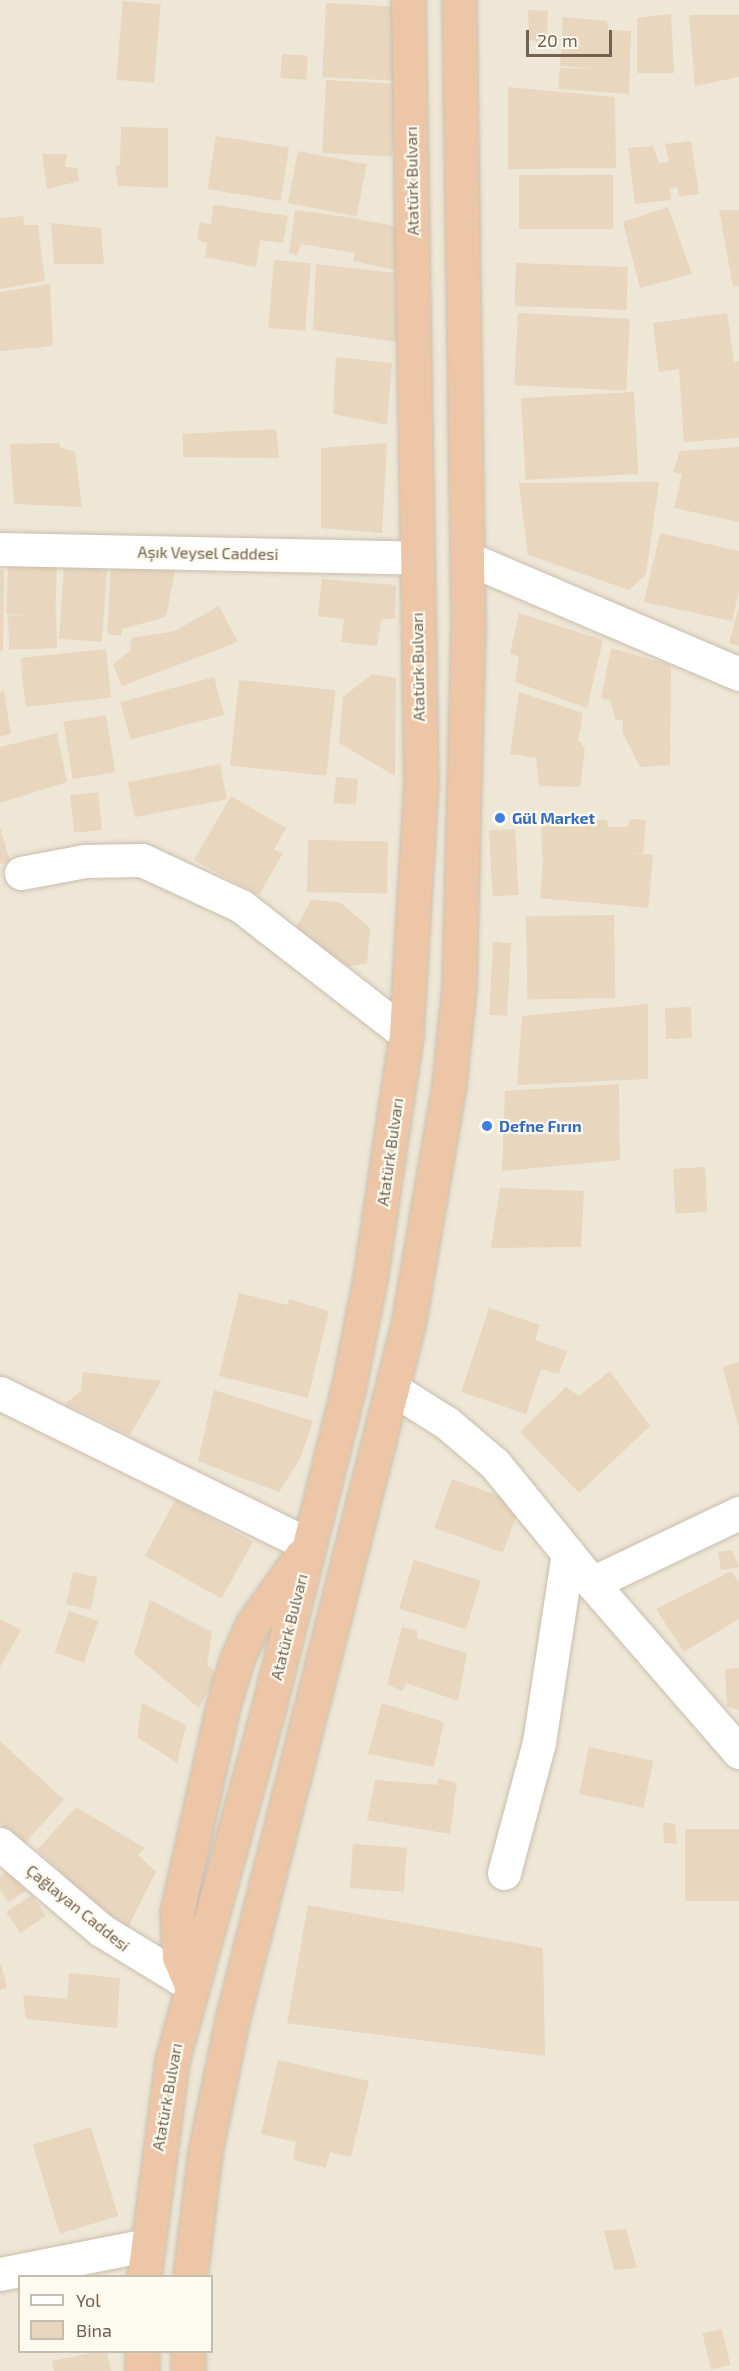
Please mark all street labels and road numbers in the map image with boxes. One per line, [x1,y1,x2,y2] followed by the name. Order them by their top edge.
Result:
[401,126,423,236] street label: Atatürk Bulvarı
[137,542,279,564] street label: Aşık Veysel Caddesi
[407,612,429,722] street label: Atatürk Bulvarı
[373,1097,407,1207] street label: Atatürk Bulvarı
[266,1572,312,1682] street label: Atatürk Bulvarı
[22,1860,134,1956] street label: Çağlayan Caddesi
[148,2042,186,2152] street label: Atatürk Bulvarı

